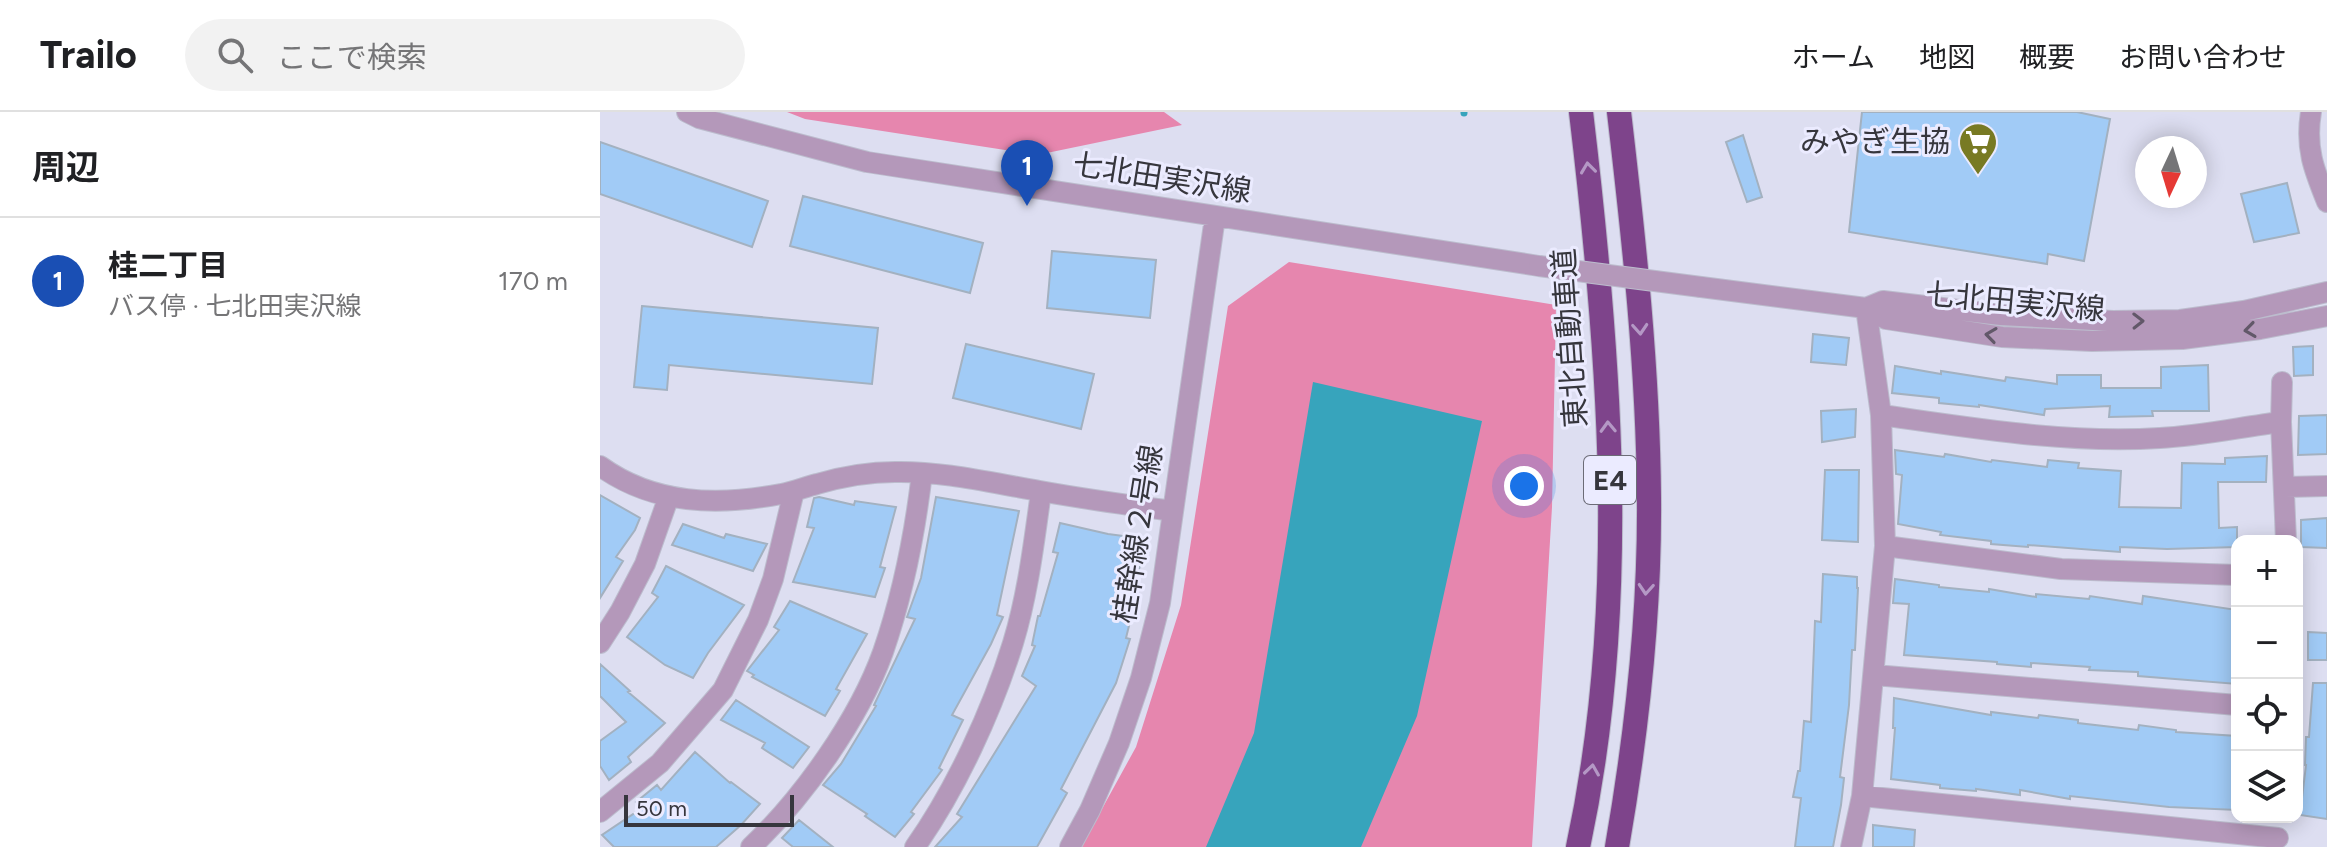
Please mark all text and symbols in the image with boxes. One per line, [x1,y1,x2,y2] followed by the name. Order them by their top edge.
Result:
[185,19,745,91] search box
[40,32,137,78] text: Trailo
[213,33,257,77] icon: search
[277,39,427,76] text: ここで検索
[1792,40,1875,74] text: ホーム
[1919,40,1975,74] text: 地図
[2019,40,2075,74] text: 概要
[2119,40,2287,74] text: お問い合わせ
[1957,121,1999,176] supermarket icon: みやぎ生協
[1800,123,1950,160] place label: みやぎ生協
[2135,136,2207,208] north arrow
[1001,140,1053,206] pin: 1
[1070,145,1254,210] street label: 七北田実沢線
[32,147,100,188] text: 周辺
[1579,161,1596,174] one-way arrow
[108,247,228,284] text: 桂二丁目
[1545,247,1594,429] street label: 東北自動車道
[53,265,63,297] text: 1
[498,265,568,297] text: 170 m
[1924,275,2106,328] street label: 七北田実沢線
[108,290,361,322] text: バス停 · 七北田実沢線
[2132,312,2145,329] one-way arrow
[2243,321,2257,338] one-way arrow
[1632,323,1649,336] one-way arrow
[1984,327,1998,344] one-way arrow
[1600,420,1617,433] one-way arrow
[1105,442,1170,626] street label: 桂幹線２号線
[1584,456,1636,504] road number: E4
[1504,466,1544,506] your location
[2231,535,2303,823] map controls
[2231,535,2303,607] button: +
[1638,583,1655,596] one-way arrow
[2231,607,2303,679] button: −
[2231,679,2303,751] button: locate
[2231,751,2303,823] button: layers
[1583,763,1600,777] one-way arrow
[624,791,794,827] scale bar
[636,795,687,822] text: 50 m

